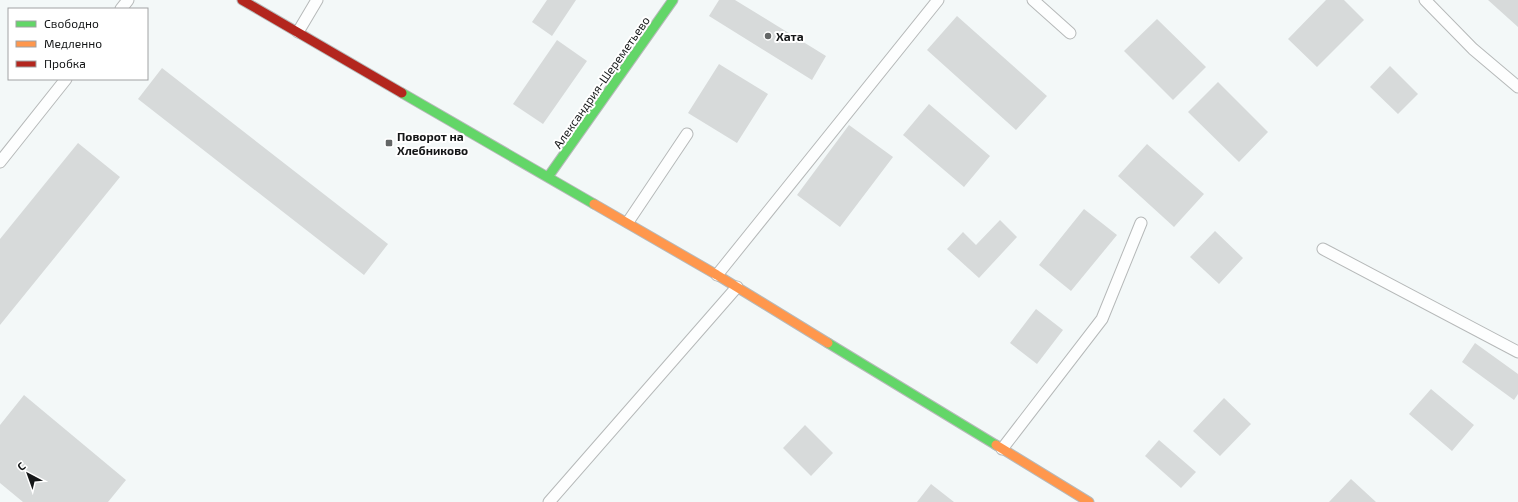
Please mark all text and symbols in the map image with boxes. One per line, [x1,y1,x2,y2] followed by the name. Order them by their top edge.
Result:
[8,8,148,80] legend
[550,13,652,151] street label: Александрия-Шереметьево
[44,16,99,30] text: Свободно
[776,29,804,43] place label: Хата
[763,31,773,41] marker: Хата
[44,36,102,50] text: Медленно
[44,56,86,70] text: Пробка
[397,129,468,157] place label: Поворот на Хлебниково
[384,138,394,148] marker: Поворот на Хлебниково
[8,454,48,494] north arrow
[14,459,28,473] text: С

